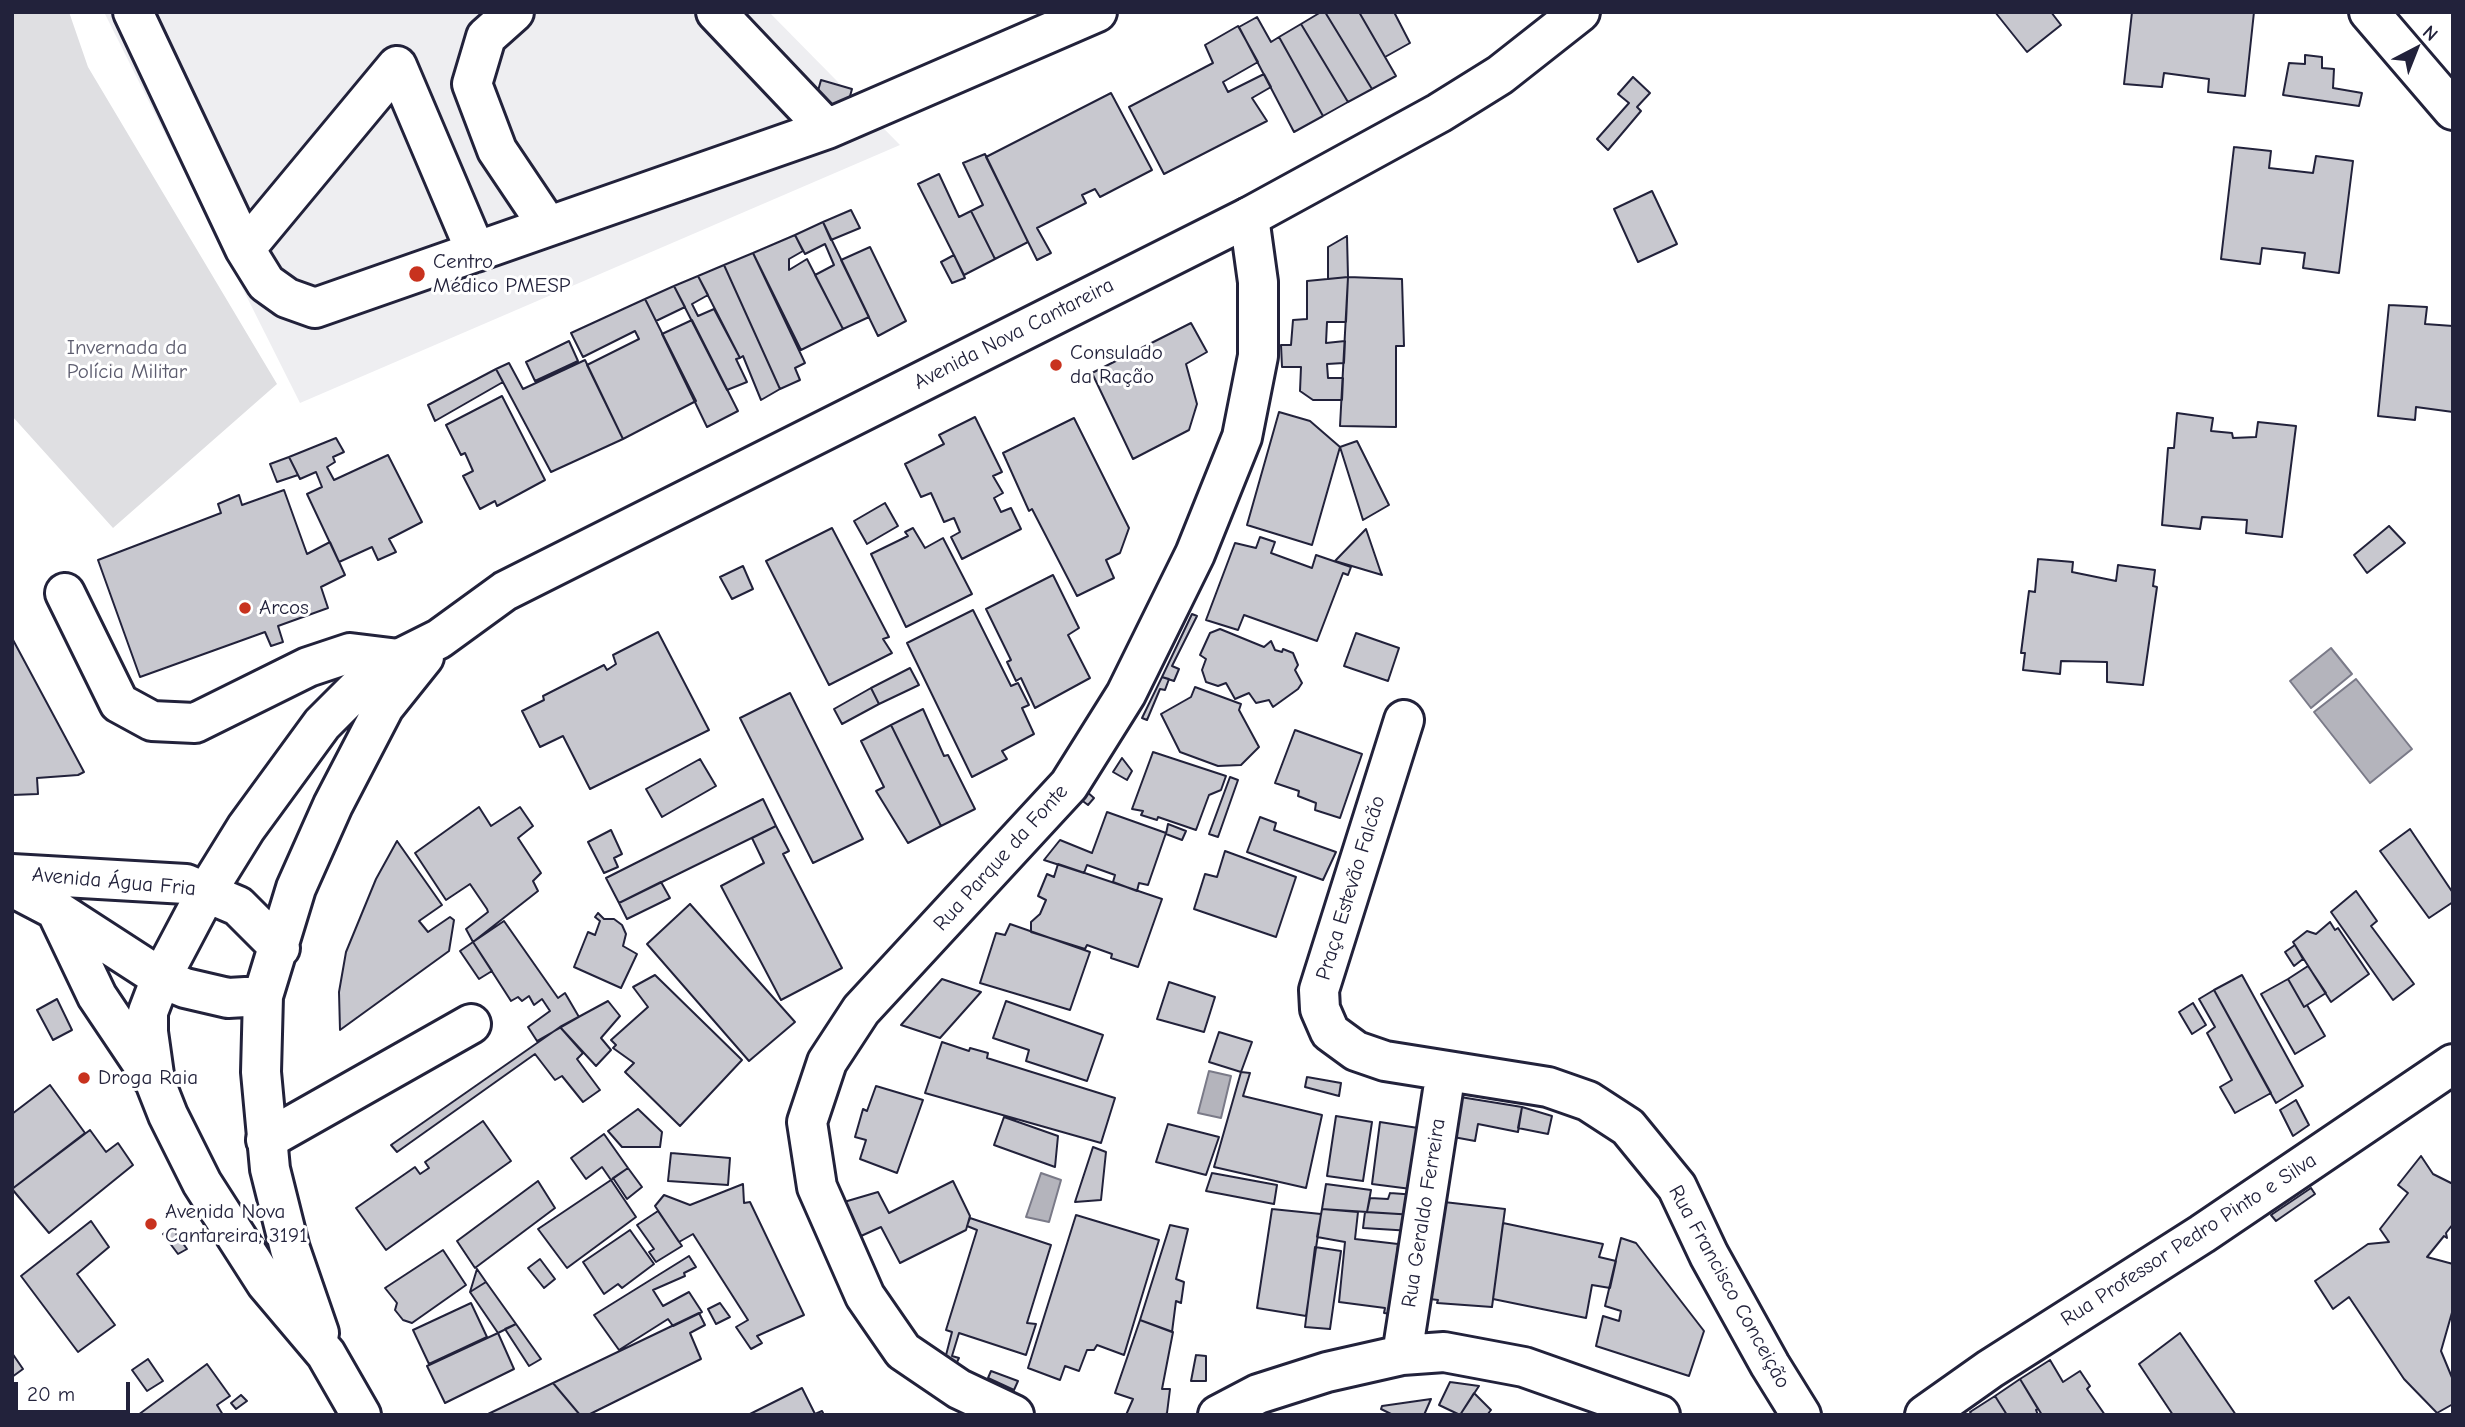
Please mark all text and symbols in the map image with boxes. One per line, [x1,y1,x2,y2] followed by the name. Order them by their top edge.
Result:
[2381,14,2451,84] north arrow
[2418,21,2442,46] text: N
[433,249,571,299] place label: Centro Médico PMESP
[407,264,427,284] marker: Centro Médico PMESP
[910,273,1118,395] street label: Avenida Nova Cantareira
[67,335,187,385] park label: Invernada da Polícia Militar
[1070,340,1163,390] place label: Consulado da Ração
[1048,357,1064,373] marker: Consulado da Ração
[259,595,309,621] place label: Arcos
[237,600,253,616] marker: Arcos
[929,780,1073,936] street label: Rua Parque da Fonte
[1311,793,1391,983] street label: Praça Estevão Falcão
[31,862,197,902] street label: Avenida Água Fria
[98,1065,198,1091] place label: Droga Raia
[76,1070,92,1086] marker: Droga Raia
[1397,1117,1451,1309] street label: Rua Geraldo Ferreira
[2056,1148,2322,1332] street label: Rua Professor Pedro Pinto e Silva
[1663,1181,1795,1393] street label: Rua Francisco Conceição
[165,1199,307,1249] place label: Avenida Nova Cantareira, 3191
[143,1216,159,1232] marker: Avenida Nova Cantareira, 3191
[18,1368,133,1412] scale bar
[27,1382,75,1406] text: 20 m

